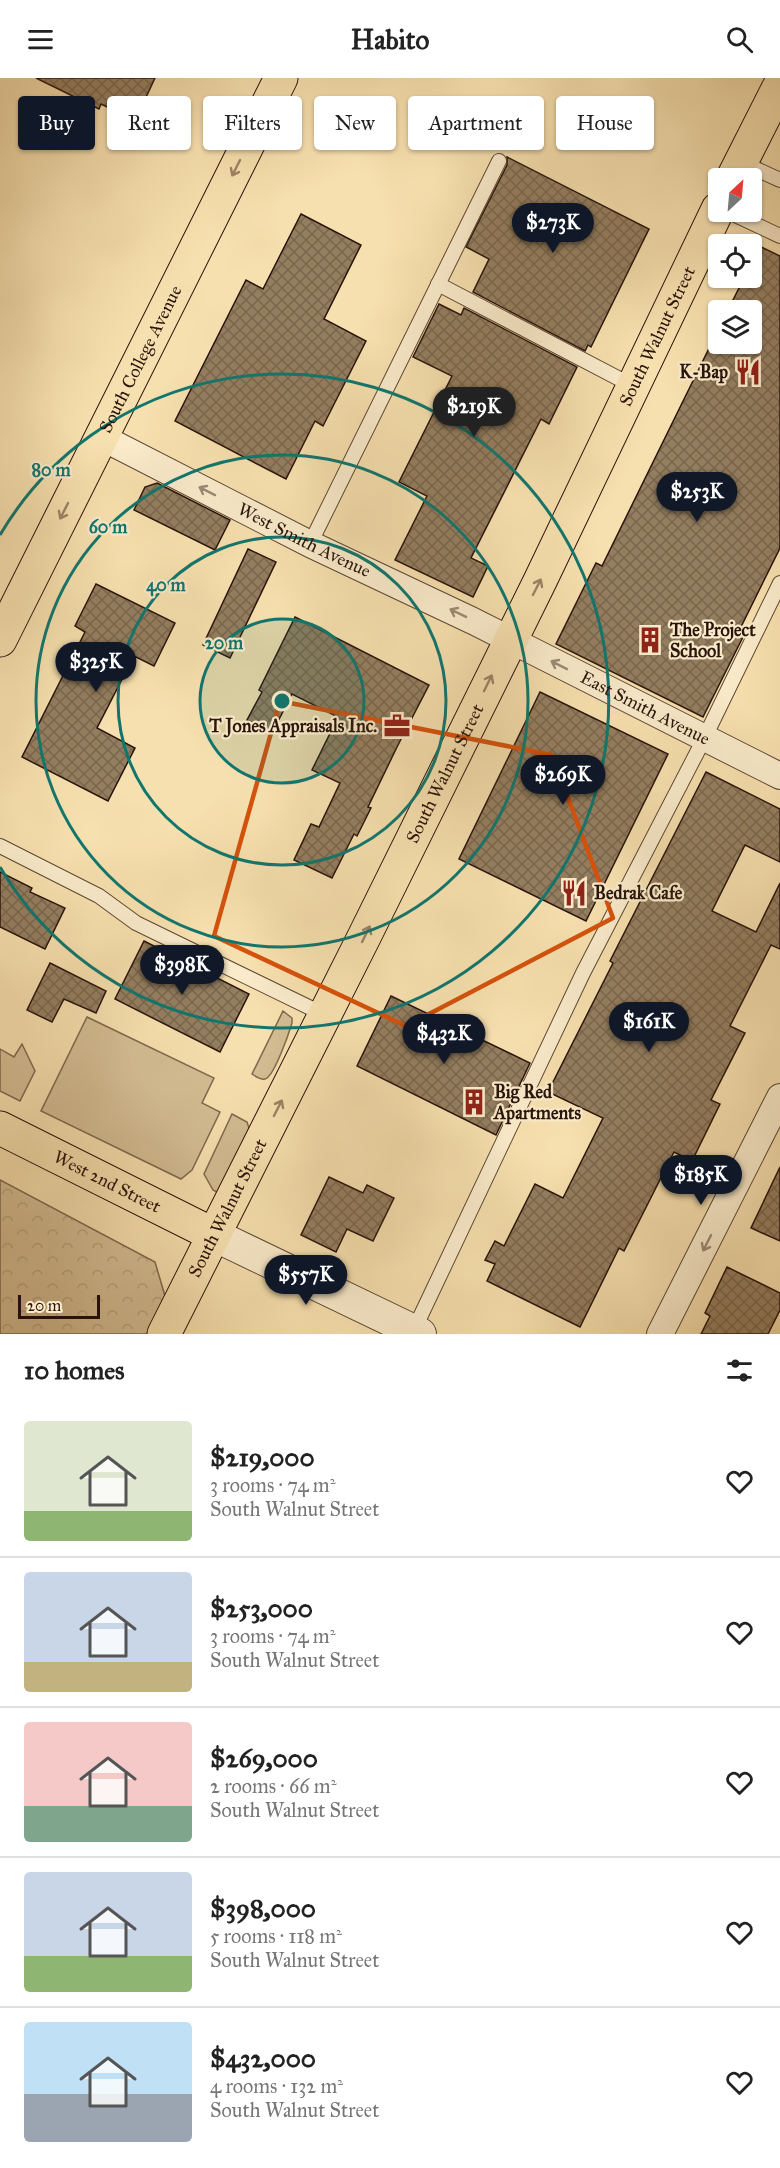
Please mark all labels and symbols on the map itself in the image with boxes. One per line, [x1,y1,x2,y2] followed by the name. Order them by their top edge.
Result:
[229,159,241,177] one-way arrow
[708,168,762,222] north arrow
[511,203,595,254] pin: $273K
[614,262,700,410] street label: South Walnut Street
[94,282,186,436] street label: South College Avenue
[733,357,763,387] restaurant icon: K-Bap
[679,361,728,384] place label: K-Bap
[432,387,516,438] pin: $219K
[31,459,71,481] text: 80 m
[655,472,739,523] pin: $253K
[198,485,216,497] one-way arrow
[234,498,374,582] street label: West Smith Avenue
[58,502,69,520] one-way arrow
[89,516,128,538] text: 60 m
[146,574,187,597] text: 40 m
[532,579,543,597] one-way arrow
[449,607,467,619] one-way arrow
[669,619,756,662] place label: The Project School
[635,625,665,655] building icon: The Project School
[205,632,244,654] text: 20 m
[54,642,138,693] pin: $325K
[550,658,568,670] one-way arrow
[577,666,714,750] street label: East Smith Avenue
[483,674,495,692] one-way arrow
[272,691,292,711] centre of rings
[401,700,489,847] street label: South Walnut Street
[382,711,412,741] office icon: T Jones Appraisals Inc.
[208,715,377,738] place label: T Jones Appraisals Inc.
[521,755,605,806] pin: $269K
[559,878,589,908] restaurant icon: Bedrak Cafe
[594,882,683,904] place label: Bedrak Cafe
[360,925,372,943] one-way arrow
[140,945,224,996] pin: $398K
[607,1002,691,1053] pin: $161K
[402,1014,486,1065] pin: $432K
[493,1081,581,1125] place label: Big Red Apartments
[459,1087,489,1117] building icon: Big Red Apartments
[273,1099,284,1117] one-way arrow
[183,1135,272,1281] street label: South Walnut Street
[50,1146,165,1218] street label: West 2nd Street
[659,1155,743,1206] pin: $185K
[701,1234,713,1251] one-way arrow
[264,1255,348,1306] pin: $557K
[18,1292,100,1320] scale bar

